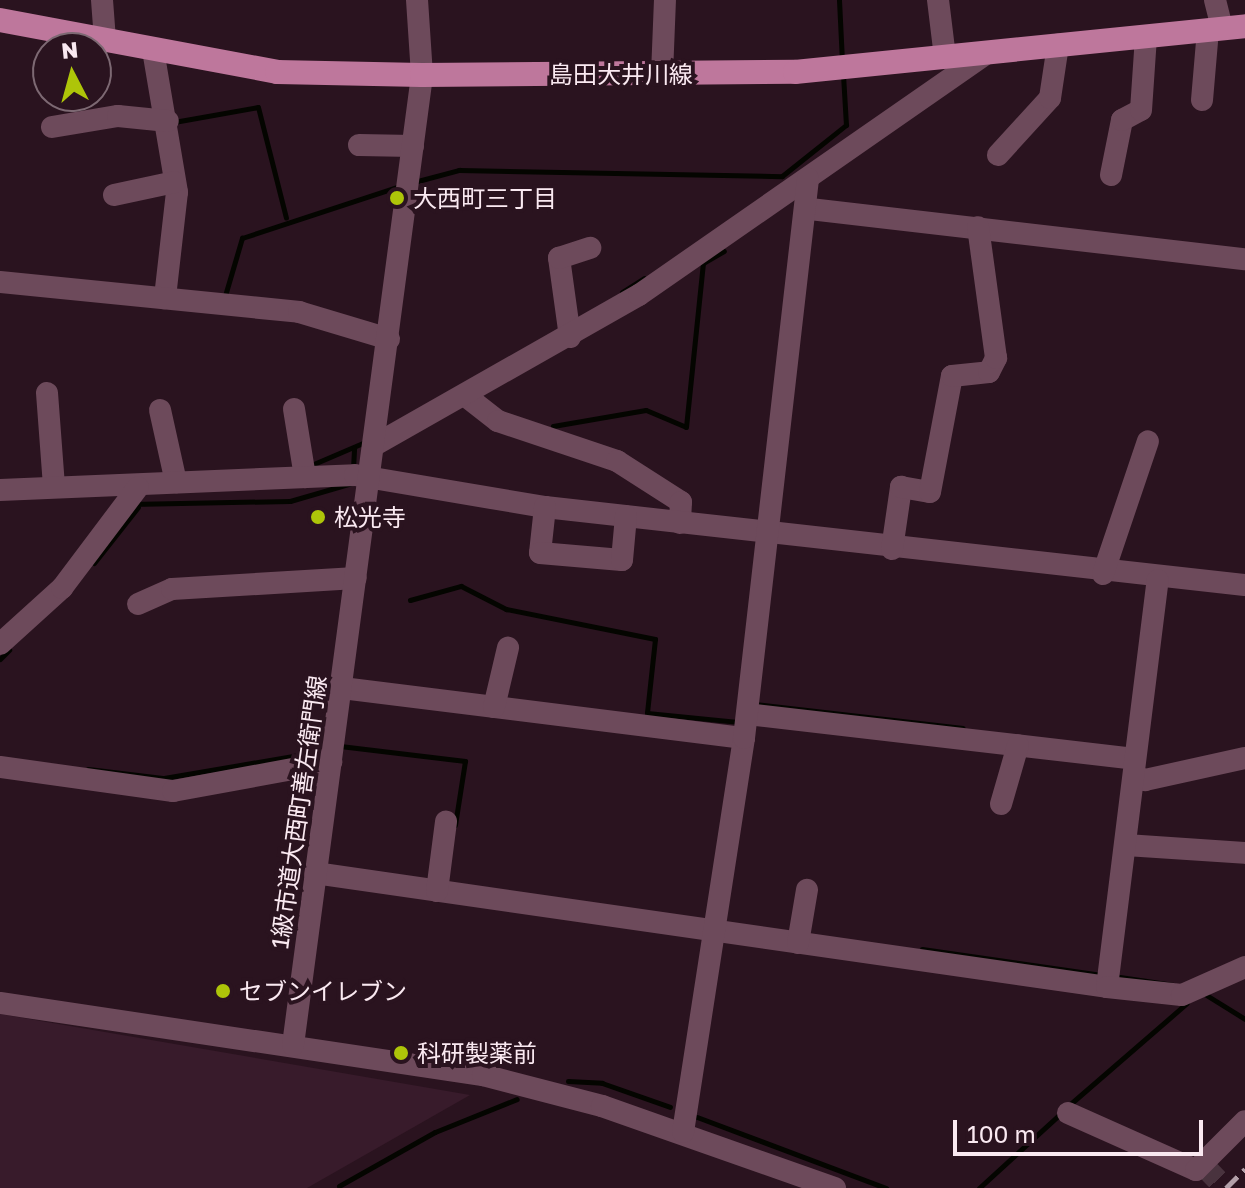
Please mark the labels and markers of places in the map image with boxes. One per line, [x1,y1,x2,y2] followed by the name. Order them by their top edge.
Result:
[413,184,557,212] place label: 大西町三丁目
[388,189,406,207] marker: 大西町三丁目
[334,503,406,531] place label: 松光寺
[309,508,327,526] marker: 松光寺
[239,977,407,1005] place label: セブンイレブン
[214,982,232,1000] marker: セブンイレブン
[417,1039,537,1067] place label: 科研製薬前
[392,1044,410,1062] marker: 科研製薬前

